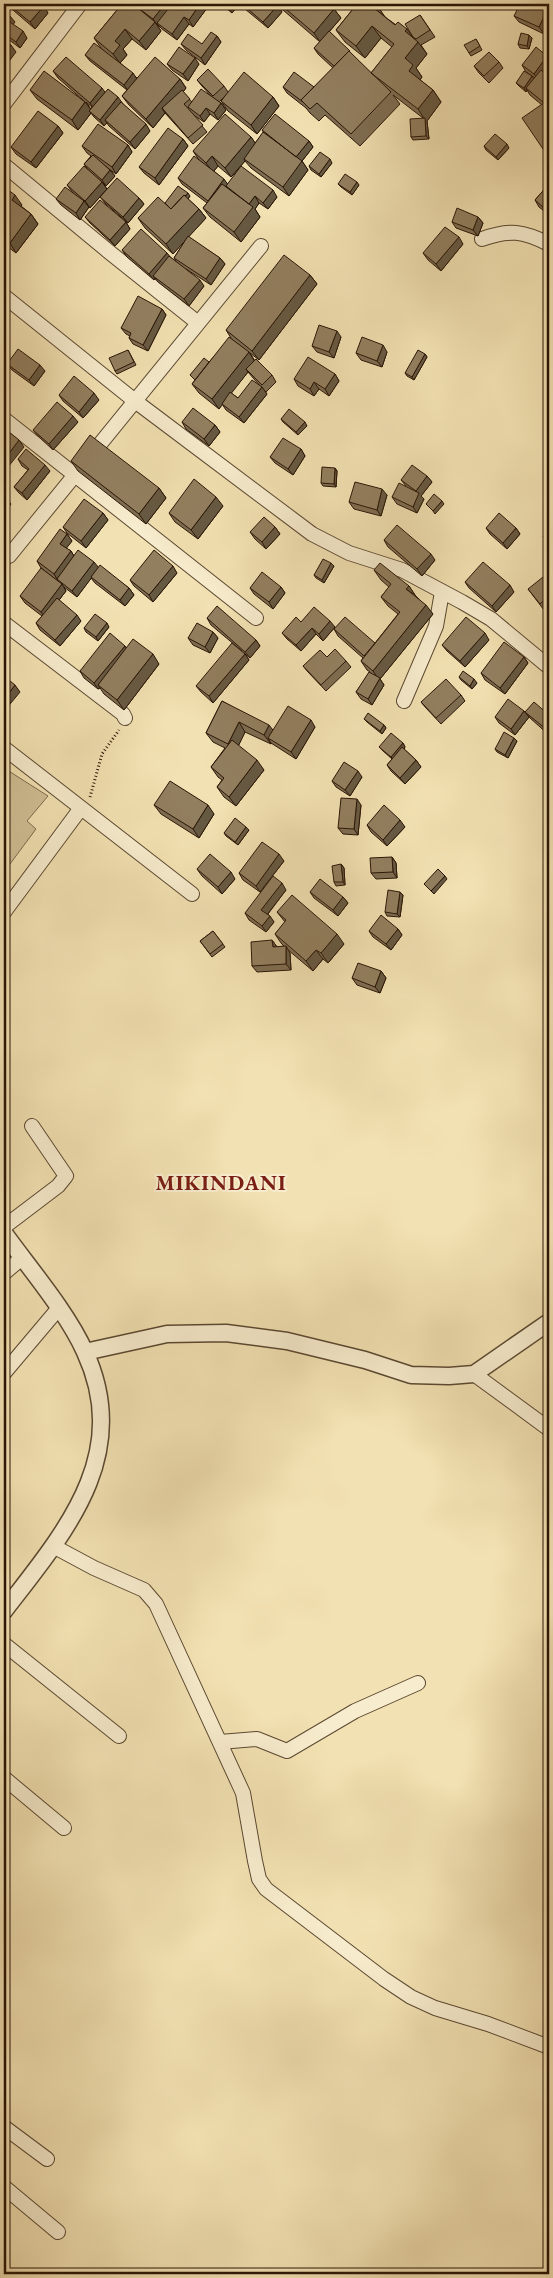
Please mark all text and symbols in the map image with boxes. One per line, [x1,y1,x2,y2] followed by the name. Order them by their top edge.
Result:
[155,1169,287,1196] district label: MIKINDANI

